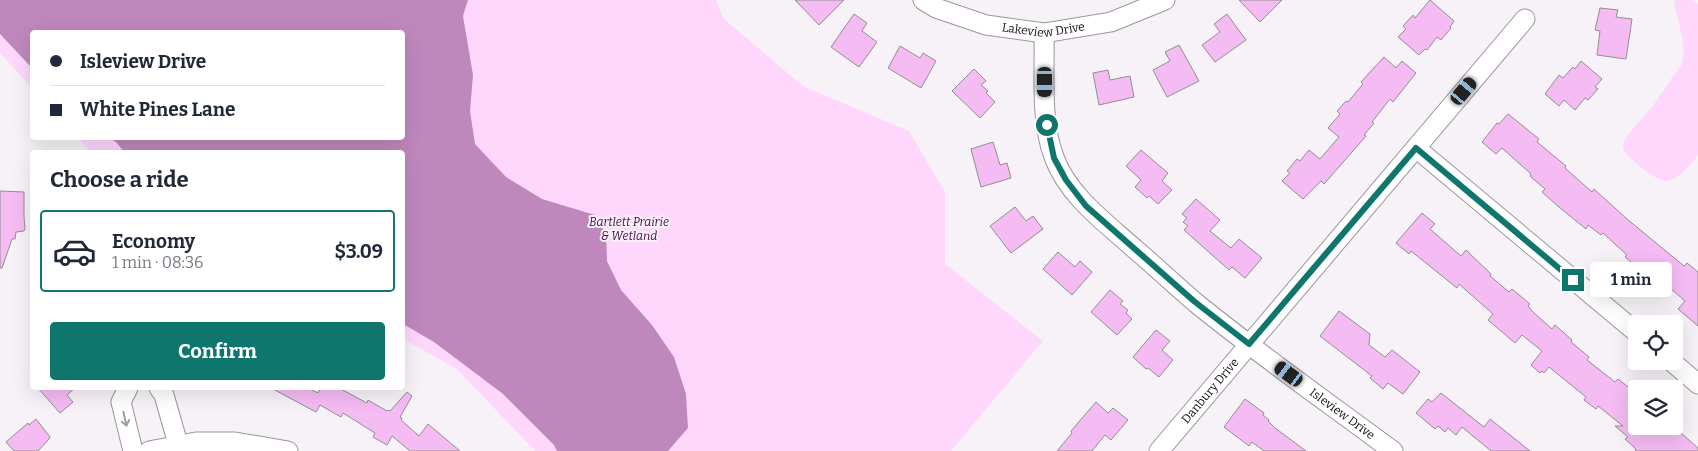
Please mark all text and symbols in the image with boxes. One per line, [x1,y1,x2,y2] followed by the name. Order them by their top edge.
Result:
[1001,19,1086,40] street label: Lakeview Drive
[80,50,206,73] text: Isleview Drive
[1037,67,1052,97] car
[1448,75,1479,107] car
[80,98,235,121] text: White Pines Lane
[1036,114,1058,136] route start
[50,166,189,193] text: Choose a ride
[589,215,669,243] park label: Bartlett Prairie & Wetland
[52,229,97,274] icon: car
[112,230,195,253] text: Economy
[334,240,383,263] text: $3.09
[112,253,203,272] text: 1 min · 08:36
[1590,262,1673,298] callout: 1 min
[1562,269,1584,291] route end
[1611,270,1651,289] text: 1 min
[1628,315,1683,435] map controls
[1628,315,1683,370] button: locate
[50,322,385,380] button: Confirm
[1179,355,1242,426] street label: Danbury Drive
[1272,359,1305,389] car
[1628,380,1683,435] button: layers
[1307,385,1378,442] street label: Isleview Drive
[121,410,130,426] one-way arrow

